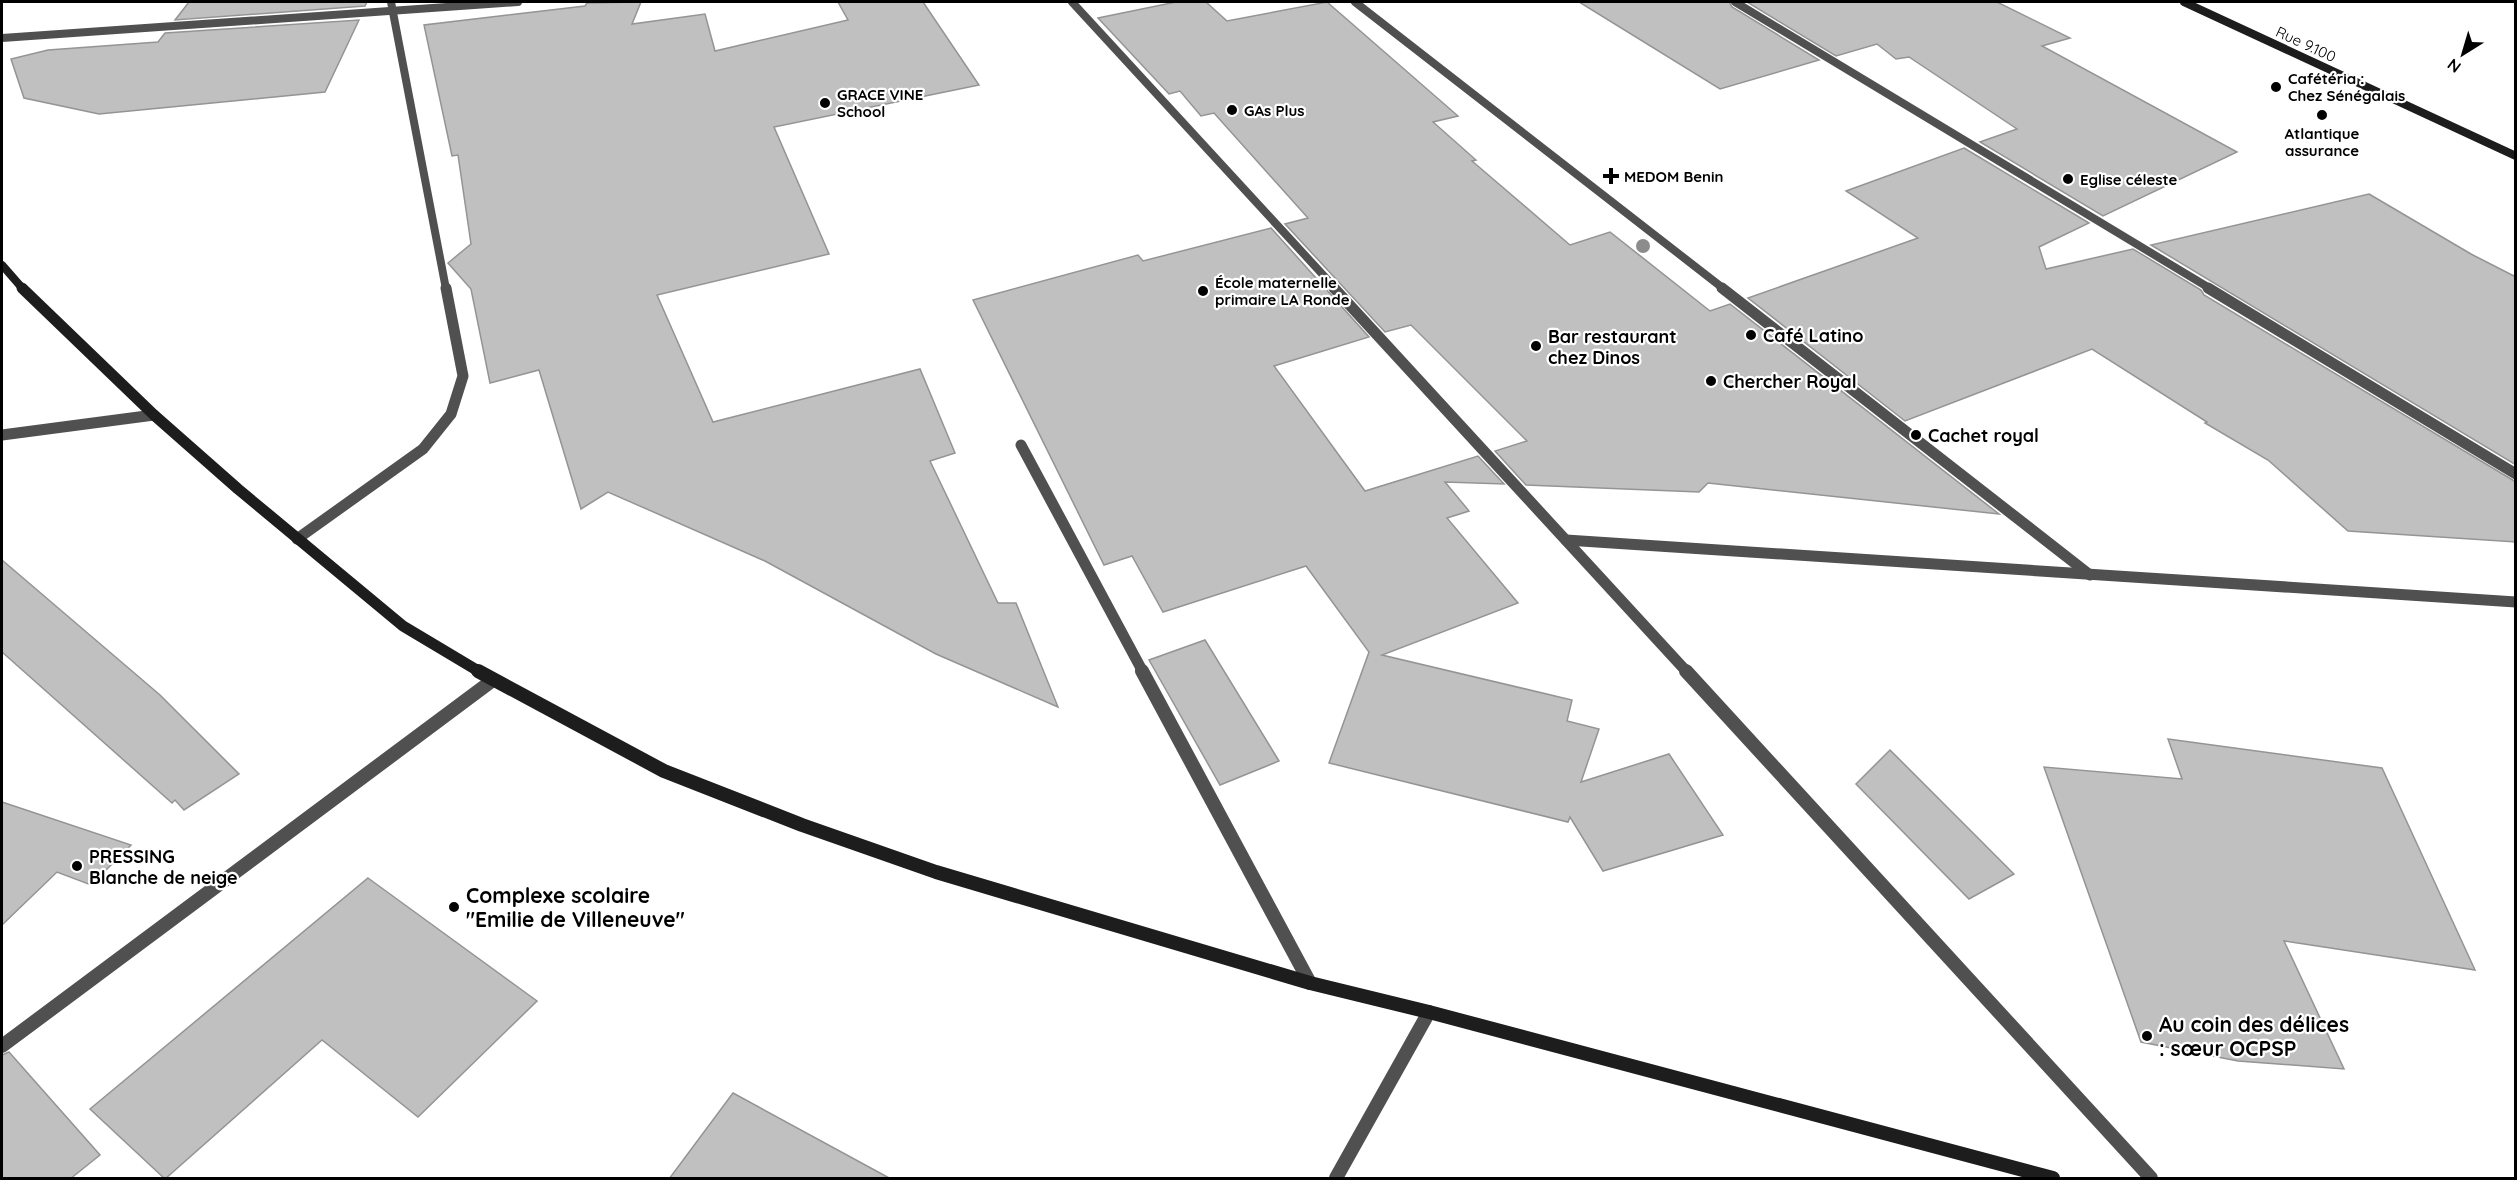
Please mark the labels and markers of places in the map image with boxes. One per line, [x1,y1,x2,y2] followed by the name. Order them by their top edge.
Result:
[2288,69,2405,105] place label: Cafétéria : Chez Sénégalais
[2269,80,2283,94] marker: Cafétéria : Chez Sénégalais
[837,85,923,121] place label: GRACE VINE School
[818,96,832,110] marker: GRACE VINE School
[1244,101,1305,120] place label: GAs Plus
[1225,103,1239,117] marker: GAs Plus
[2315,108,2329,122] marker: Atlantique assurance
[2285,124,2360,160] place label: Atlantique assurance
[1602,167,1620,185] marker: MEDOM Benin
[1624,167,1724,186] place label: MEDOM Benin
[2080,170,2178,189] place label: Eglise céleste
[2061,172,2075,186] marker: Eglise céleste
[1215,273,1350,309] place label: École maternelle primaire LA Ronde
[1196,284,1210,298] marker: École maternelle primaire LA Ronde
[1763,324,1864,347] place label: Café Latino
[1548,325,1677,369] place label: Bar restaurant chez Dinos
[1744,328,1758,342] marker: Café Latino
[1529,339,1543,353] marker: Bar restaurant chez Dinos
[1723,370,1857,393] place label: Chercher Royal
[1704,374,1718,388] marker: Chercher Royal
[1928,424,2039,447] place label: Cachet royal
[1909,428,1923,442] marker: Cachet royal
[89,845,238,889] place label: PRESSING Blanche de neige
[70,859,84,873] marker: PRESSING Blanche de neige
[466,882,685,932] place label: Complexe scolaire "Emilie de Villeneuve"
[447,900,461,914] marker: Complexe scolaire "Emilie de Villeneuve"
[2159,1011,2349,1061] place label: Au coin des délices : sœur OCPSP
[2140,1029,2154,1043] marker: Au coin des délices : sœur OCPSP

